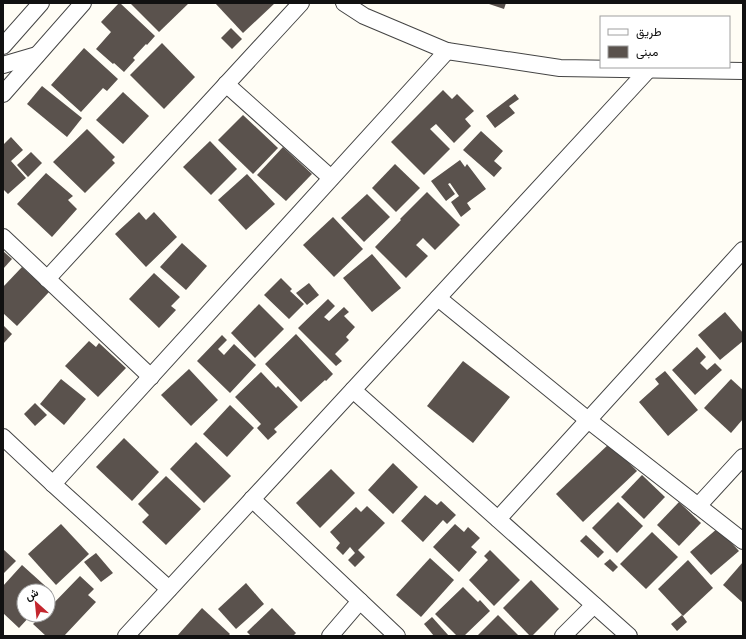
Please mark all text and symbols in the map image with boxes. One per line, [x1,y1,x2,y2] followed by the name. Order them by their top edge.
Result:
[600,16,730,68] legend
[636,24,662,40] text: طريق
[636,44,658,60] text: مبنى
[16,583,56,623] north arrow
[22,585,41,603] text: ش

